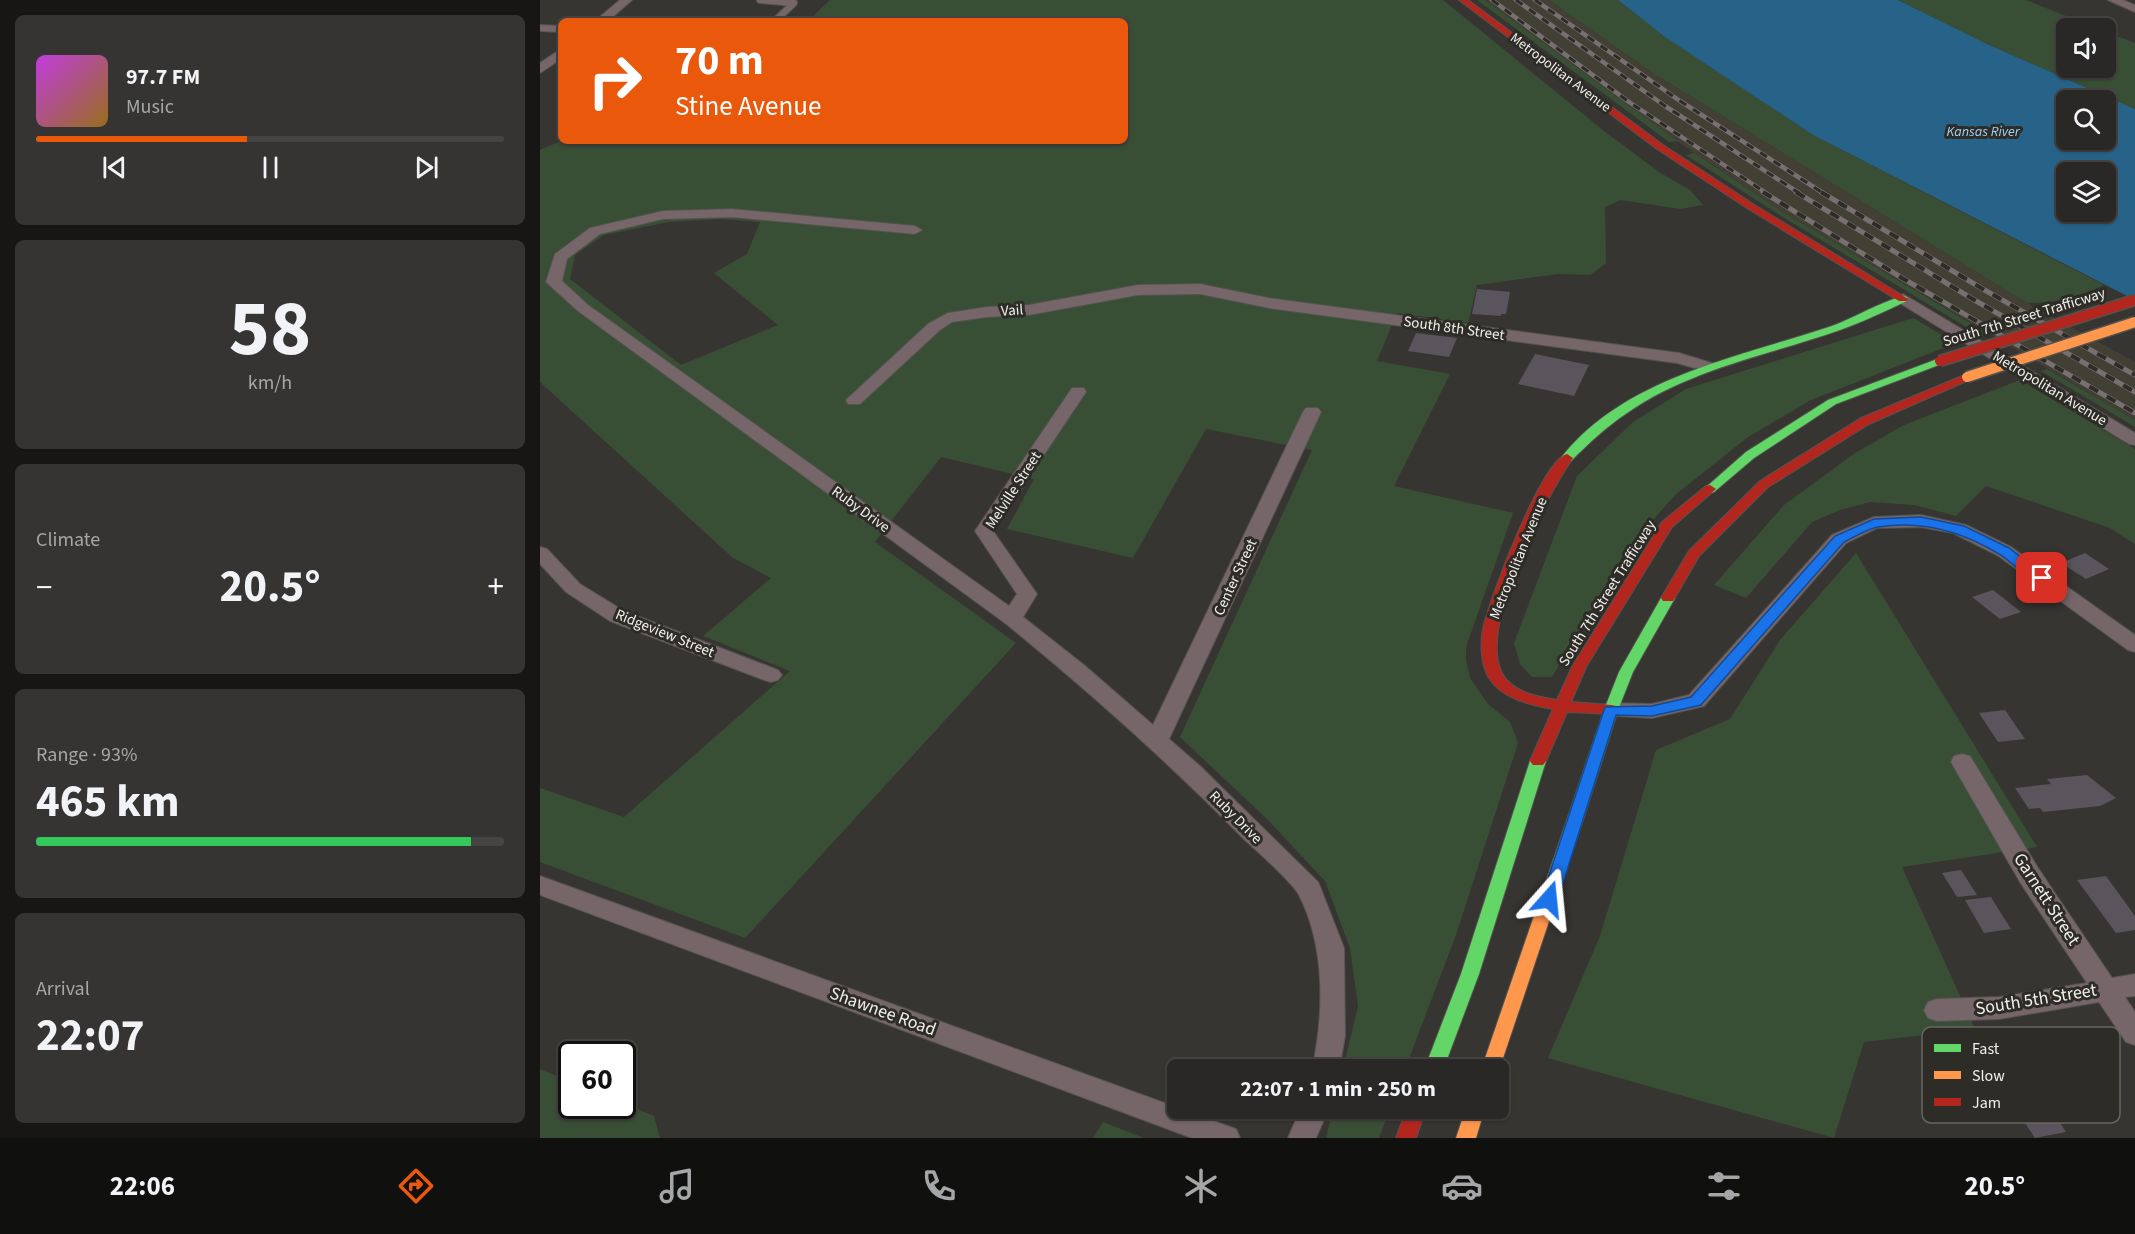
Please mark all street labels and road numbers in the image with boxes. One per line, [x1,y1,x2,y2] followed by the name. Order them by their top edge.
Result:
[1506,28,1615,117] street label: Metropolitan Avenue
[1940,283,2108,352] street label: South 7th Street Trafficway
[1000,299,1024,322] street label: Vail
[1402,311,1506,346] street label: South 8th Street
[1989,346,2111,431] street label: Metropolitan Avenue
[981,447,1046,533] street label: Melville Street
[827,481,894,538] street label: Ruby Drive
[1484,494,1553,622] street label: Metropolitan Avenue
[1554,516,1661,671] street label: South 7th Street Trafficway
[1209,535,1262,619] street label: Center Street
[612,604,717,663] street label: Ridgeview Street
[1204,786,1267,849] street label: Ruby Drive
[2007,848,2086,950] street label: Garnett Street
[1974,978,2098,1021] street label: South 5th Street
[826,981,939,1042] street label: Shawnee Road

